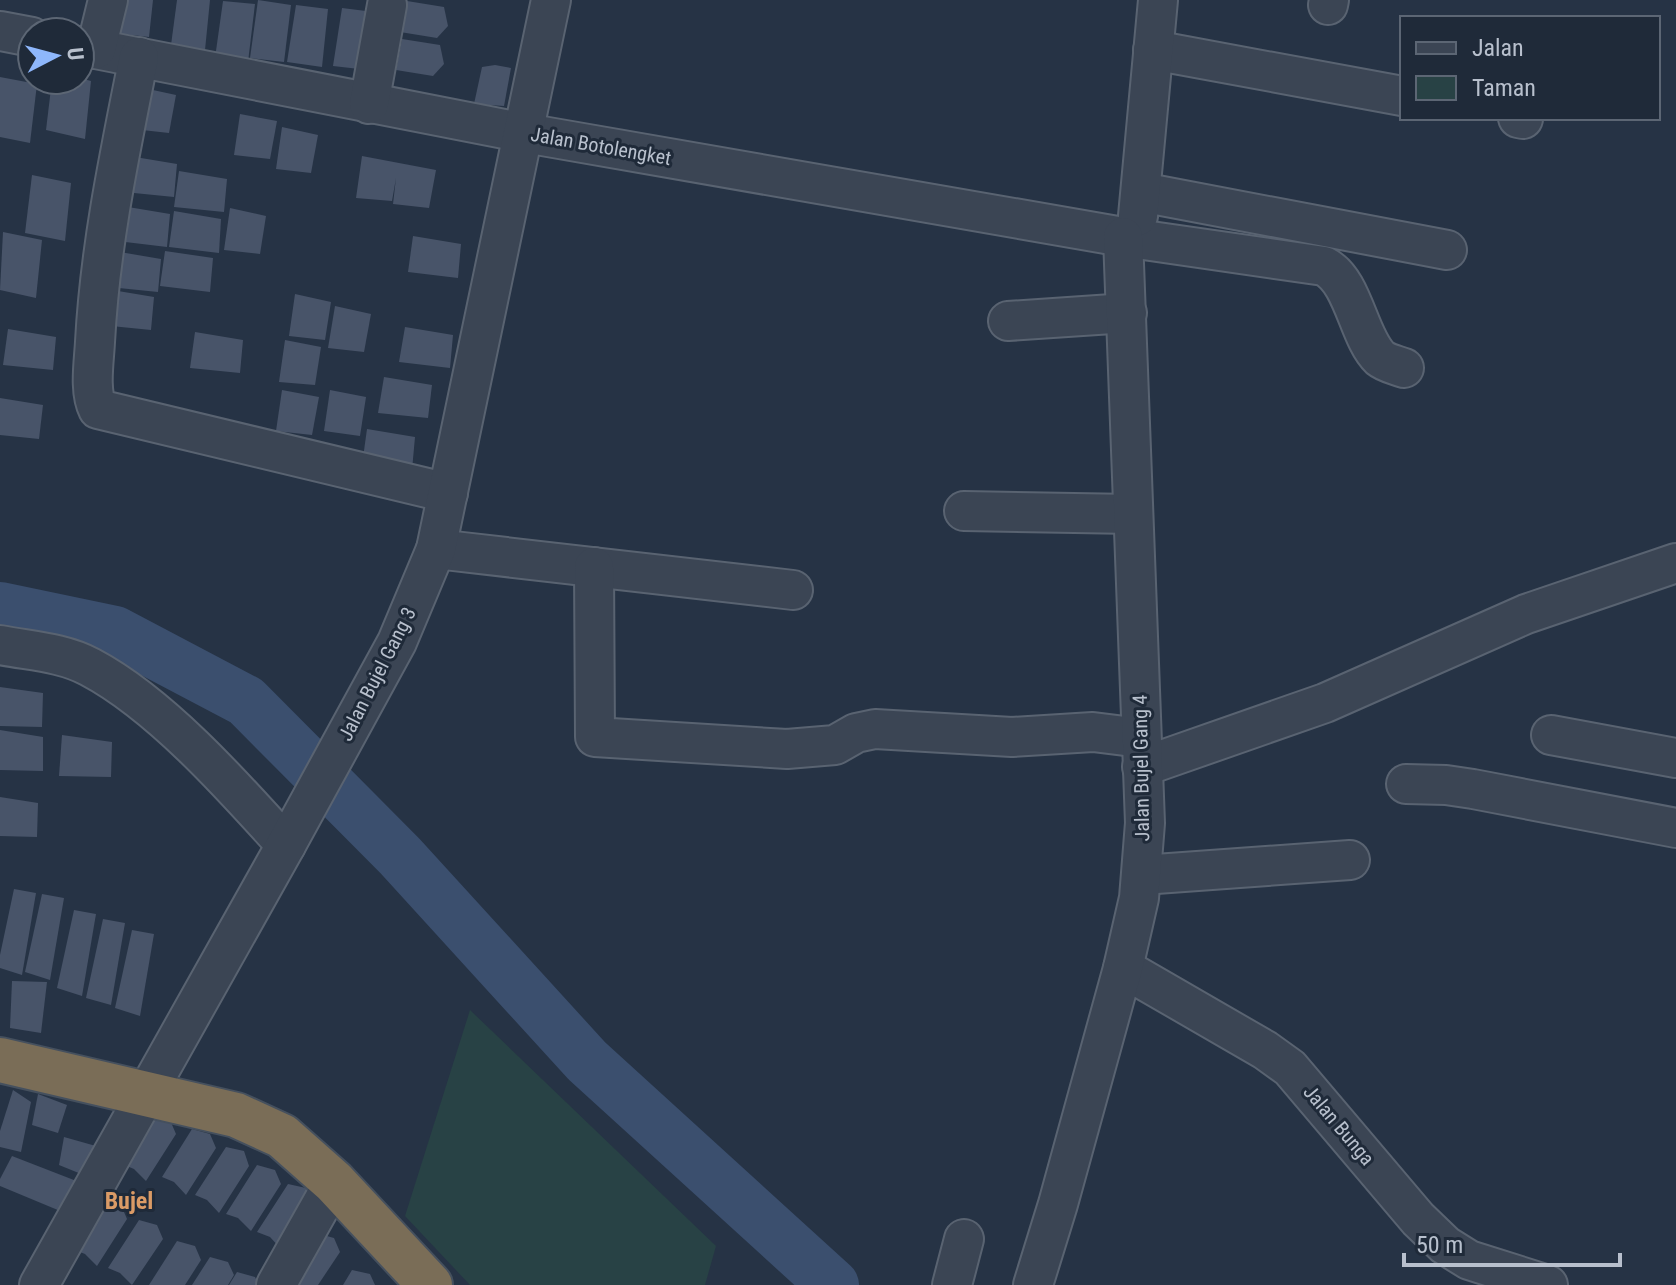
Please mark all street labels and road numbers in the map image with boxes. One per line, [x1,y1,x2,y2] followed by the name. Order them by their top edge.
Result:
[529,122,673,170] street label: Jalan Botolengket
[333,603,421,745] street label: Jalan Bujel Gang 3
[1128,694,1154,842] street label: Jalan Bujel Gang 4
[1298,1080,1380,1170] street label: Jalan Bunga

